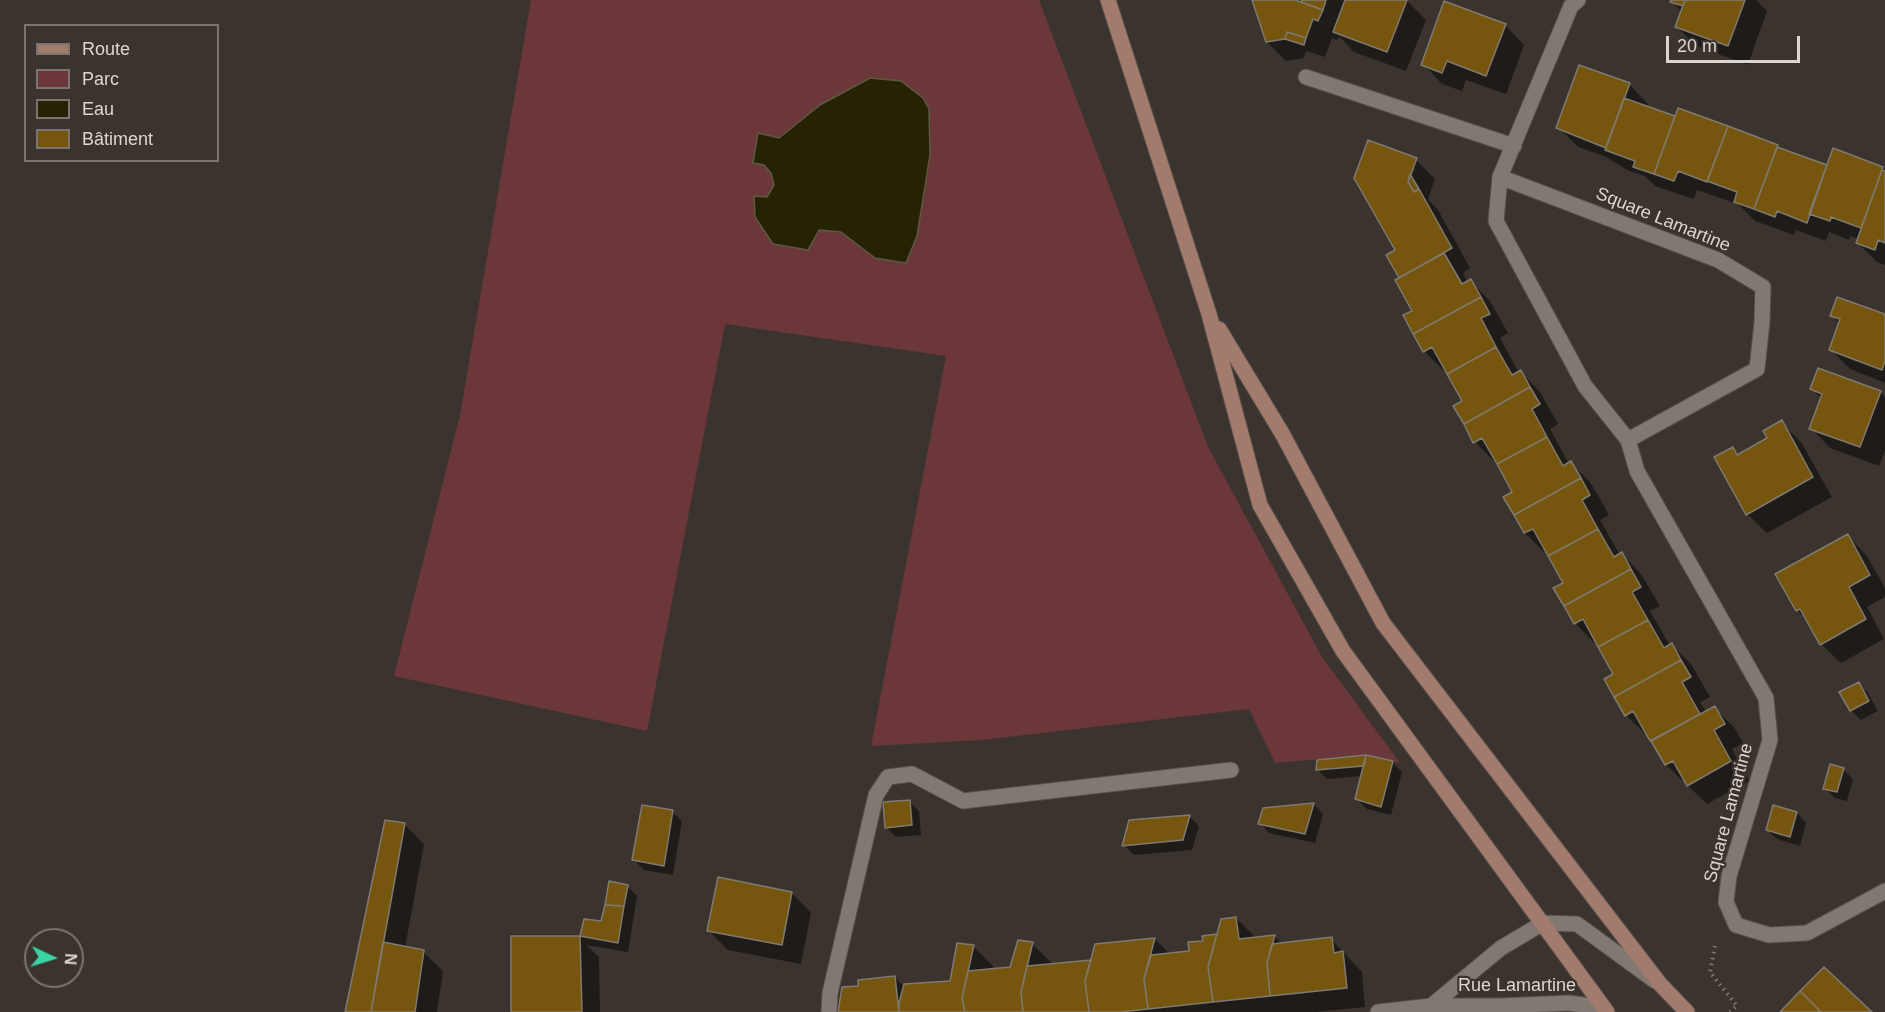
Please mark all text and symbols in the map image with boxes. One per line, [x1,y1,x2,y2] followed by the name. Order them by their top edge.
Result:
[24,24,219,162] legend
[1669,24,1802,62] scale bar
[1677,36,1717,56] text: 20 m
[82,39,130,59] text: Route
[82,69,119,89] text: Parc
[82,99,114,119] text: Eau
[82,129,153,149] text: Bâtiment
[1593,183,1733,257] street label: Square Lamartine
[1700,741,1758,885] street label: Square Lamartine
[24,928,84,988] north arrow
[62,953,79,966] text: N
[1458,975,1576,997] street label: Rue Lamartine

